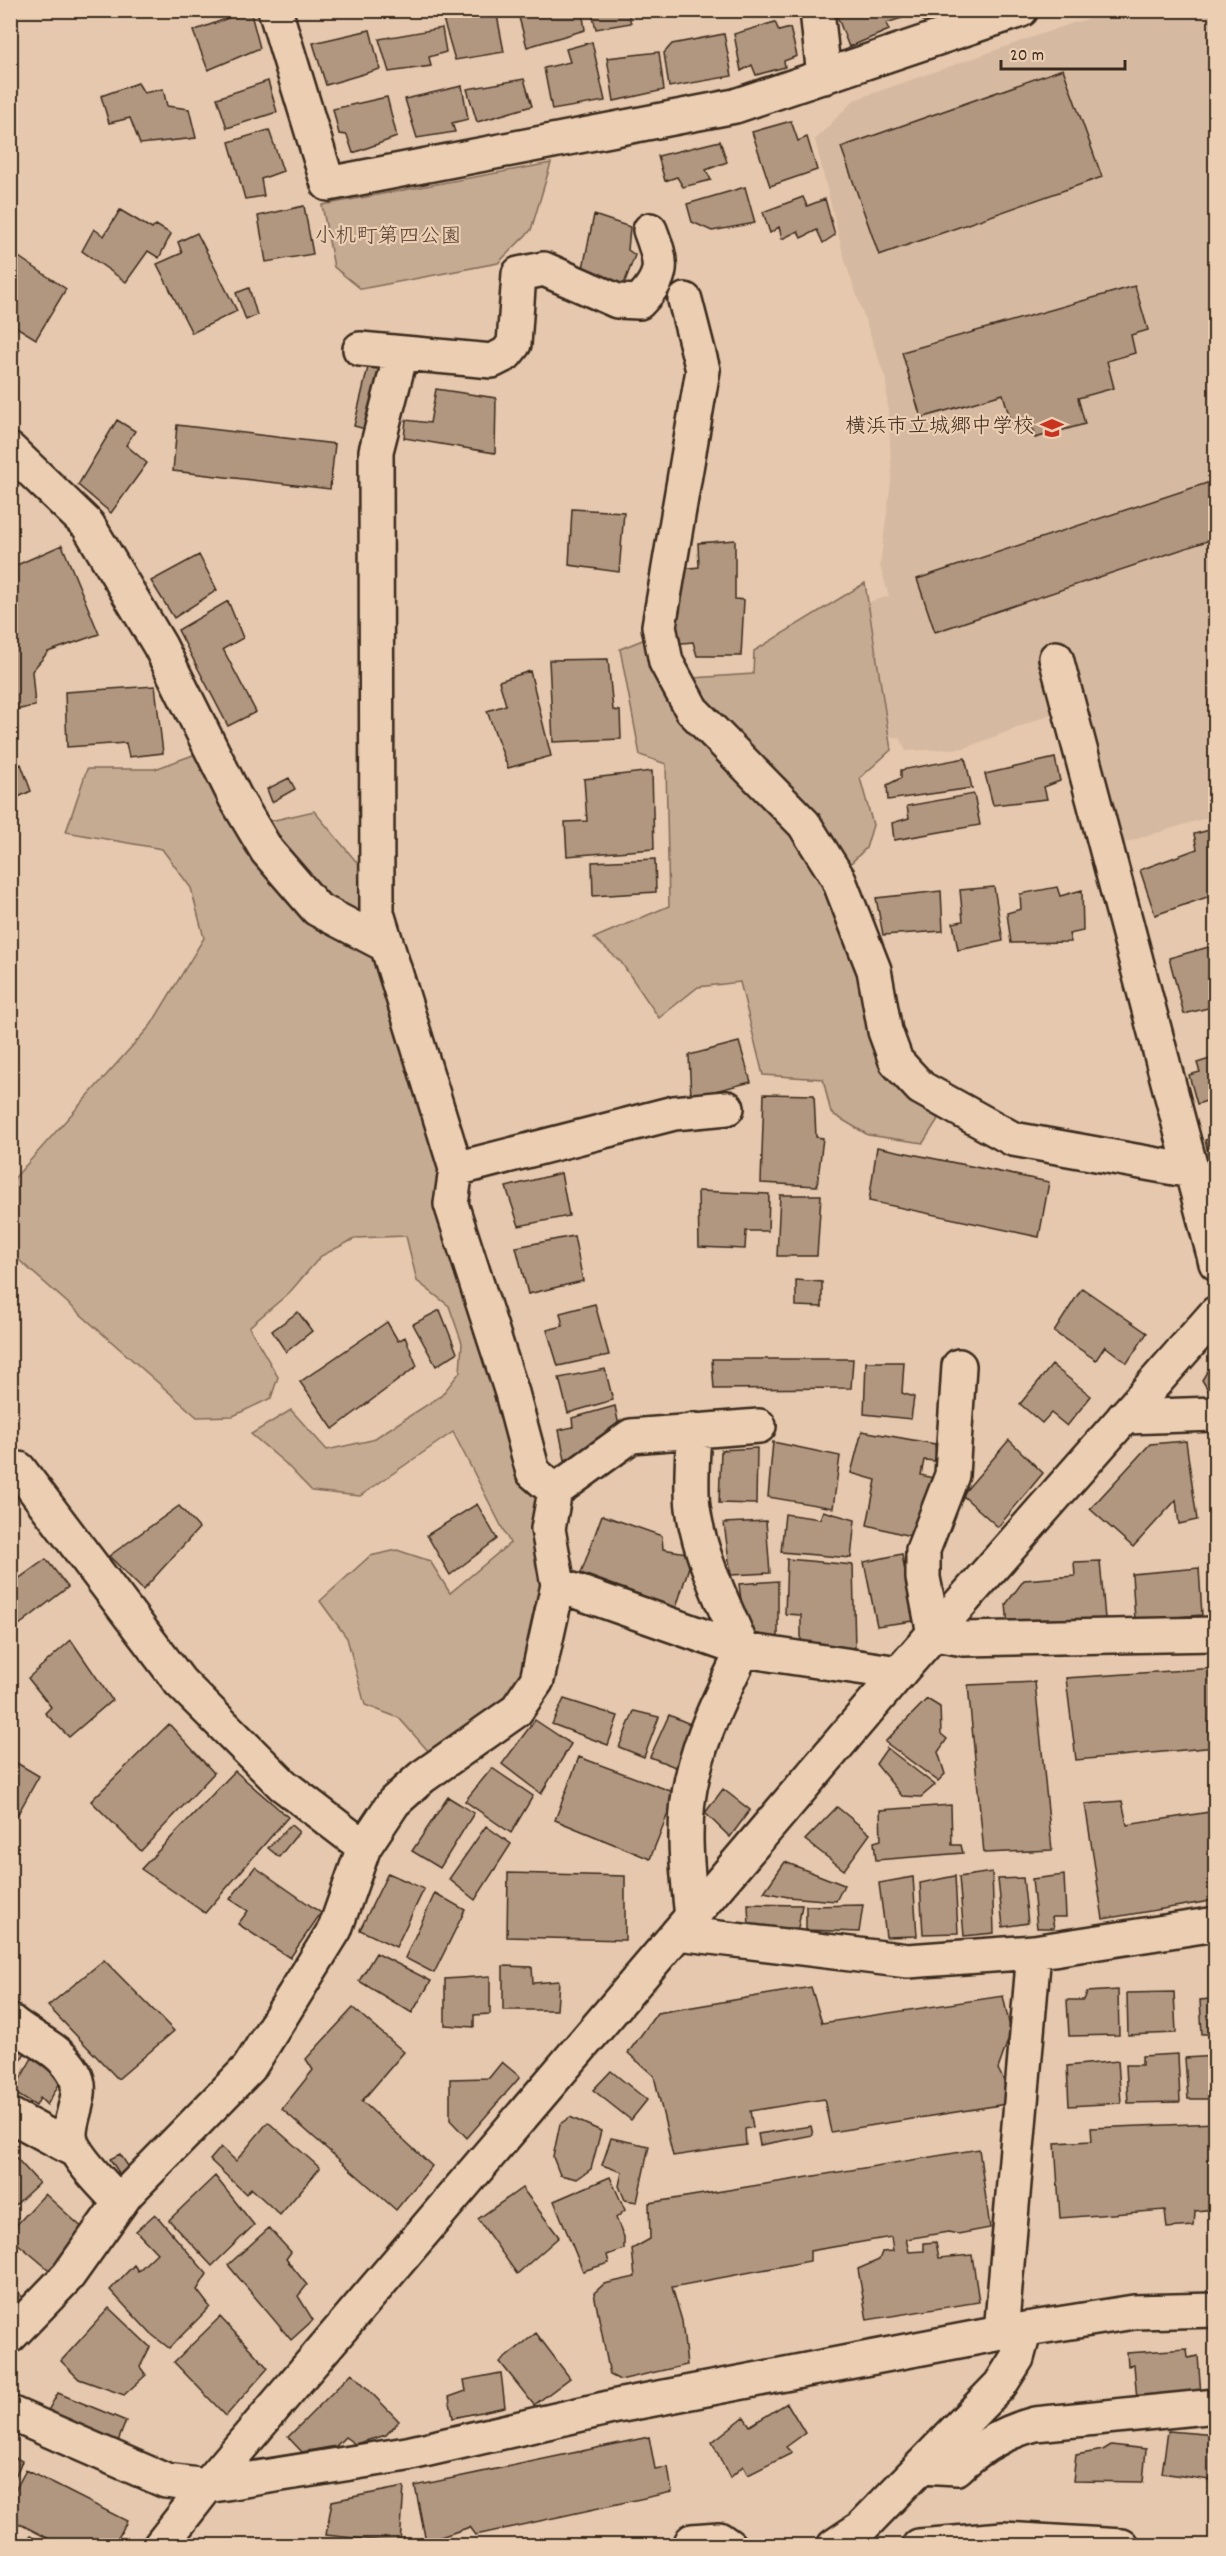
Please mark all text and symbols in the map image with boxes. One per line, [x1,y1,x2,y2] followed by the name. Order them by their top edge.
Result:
[1001,33,1126,71] scale bar
[1010,44,1044,69] text: 20 m
[315,223,462,253] park label: 小机町第四公園
[845,413,1034,443] place label: 横浜市立城郷中学校
[1039,415,1065,441] school or university icon: 横浜市立城郷中学校

